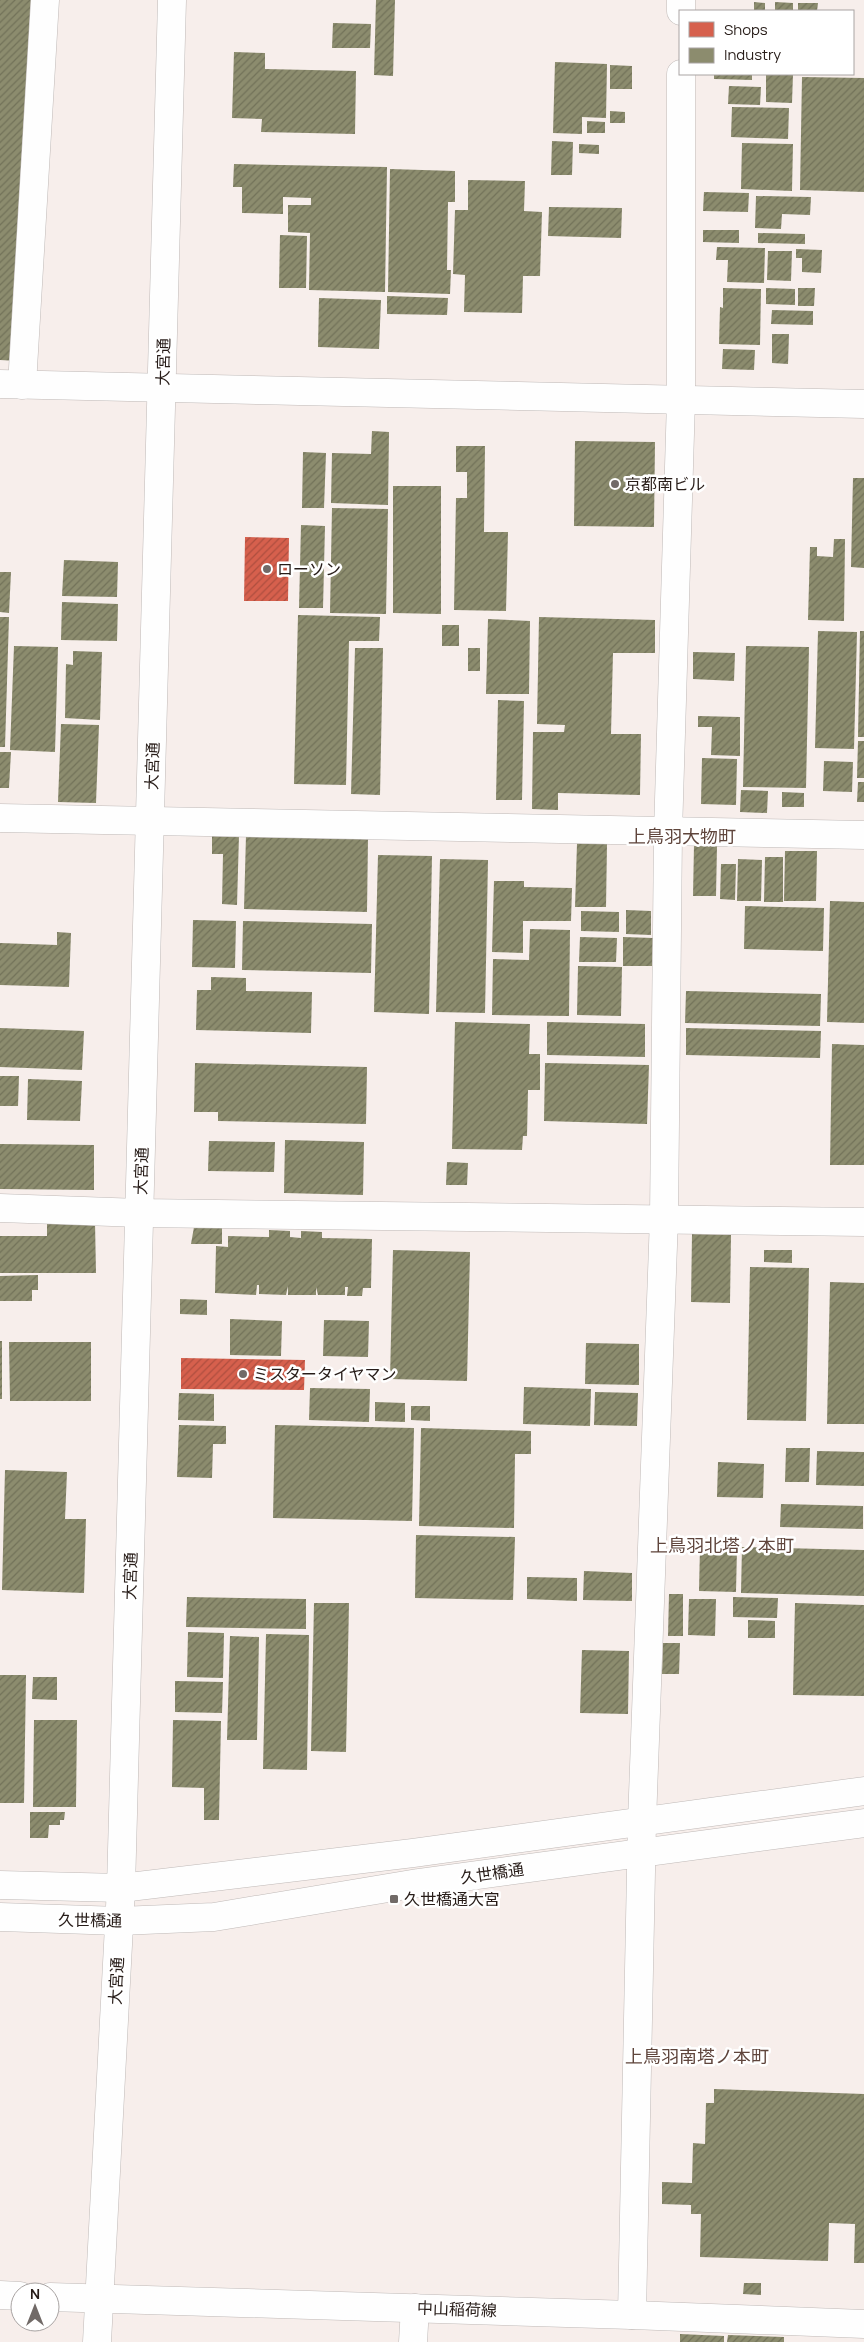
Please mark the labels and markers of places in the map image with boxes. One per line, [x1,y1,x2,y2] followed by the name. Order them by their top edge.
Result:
[625,473,705,495] place label: 京都南ビル
[609,478,621,490] marker: 京都南ビル
[277,558,341,580] place label: ローソン
[261,563,273,575] marker: ローソン
[253,1363,397,1385] place label: ミスタータイヤマン
[237,1368,249,1380] marker: ミスタータイヤマン
[404,1888,500,1910] place label: 久世橋通大宮
[388,1893,400,1905] marker: 久世橋通大宮

